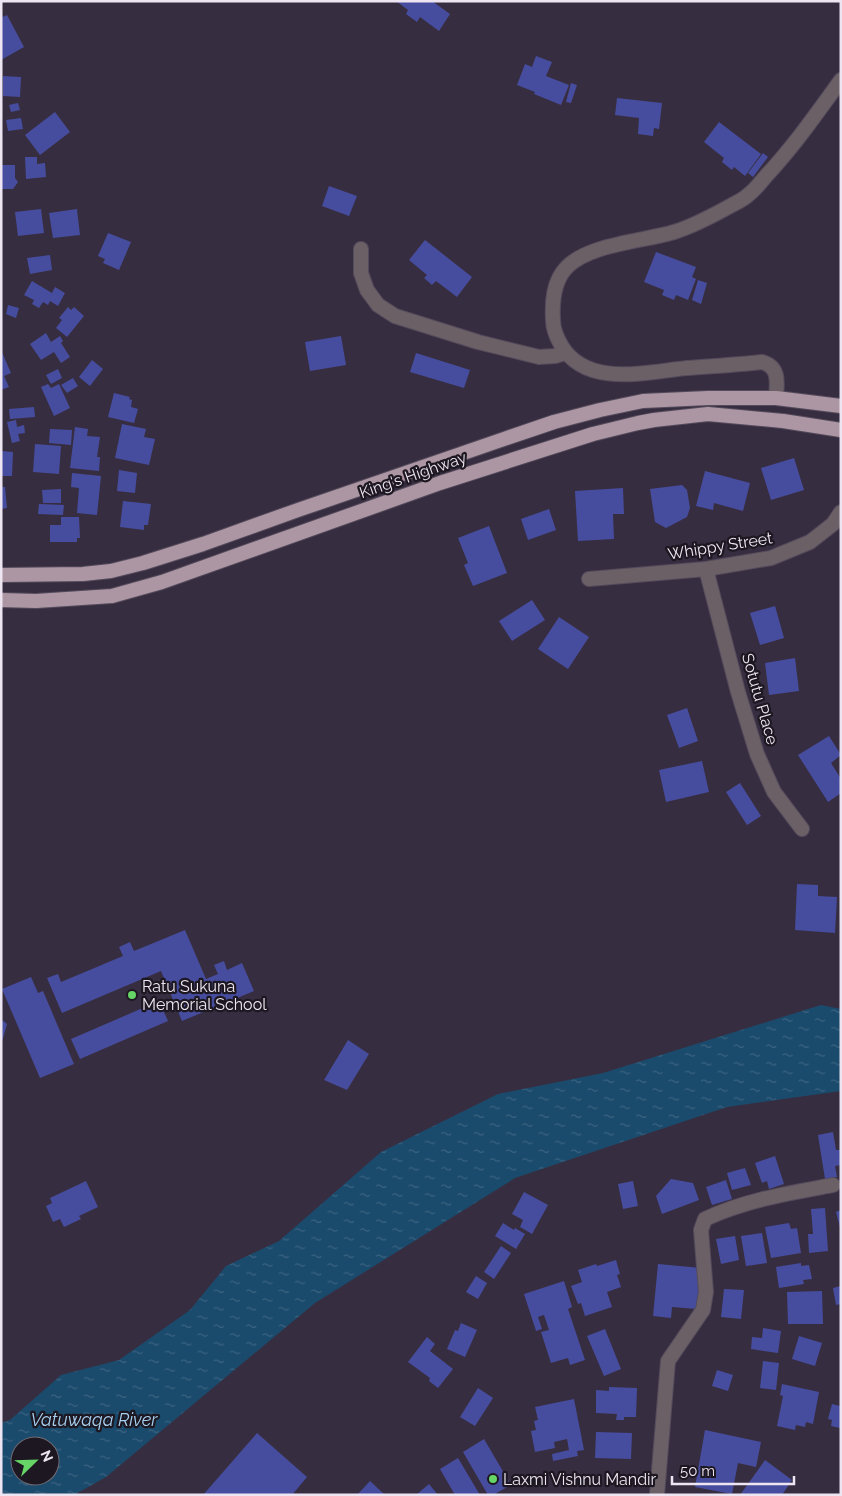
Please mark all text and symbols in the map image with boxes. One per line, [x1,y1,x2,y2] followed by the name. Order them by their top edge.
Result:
[357,448,469,502] street label: King's Highway
[666,528,774,564] street label: Whippy Street
[738,651,782,747] street label: Sotutu Place
[142,977,267,1014] place label: Ratu Sukuna Memorial School
[126,989,138,1001] marker: Ratu Sukuna Memorial School
[30,1409,158,1430] water label: Vatuwaqa River
[10,1436,60,1486] north arrow
[38,1448,56,1464] text: N
[672,1454,794,1486] scale bar
[680,1462,715,1480] text: 50 m
[503,1470,657,1489] place label: Laxmi Vishnu Mandir
[487,1473,499,1485] marker: Laxmi Vishnu Mandir

